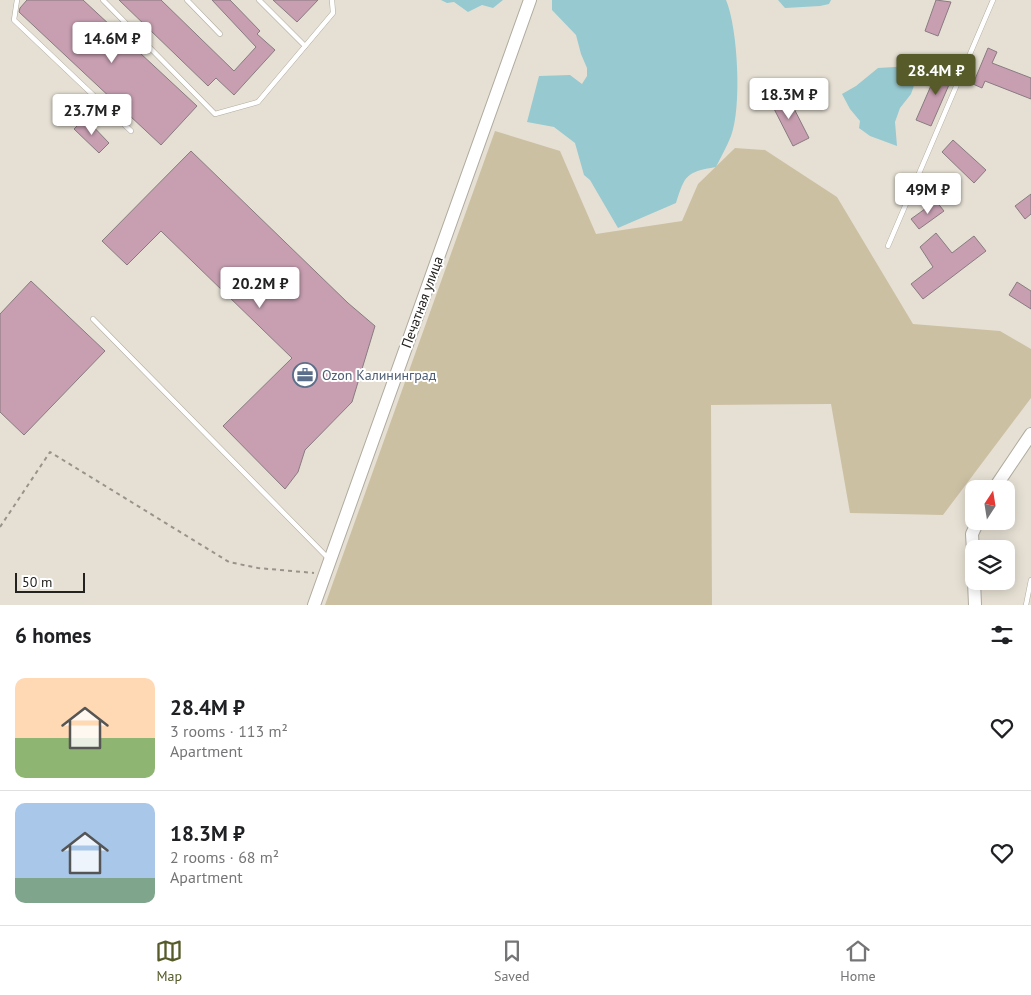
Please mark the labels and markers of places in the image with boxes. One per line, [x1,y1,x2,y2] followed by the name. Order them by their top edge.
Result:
[66,22,158,64] pin: 14.6M ₽
[890,54,982,96] pin: 28.4M ₽
[743,78,835,120] pin: 18.3M ₽
[46,94,138,136] pin: 23.7M ₽
[893,172,963,215] pin: 49M ₽
[214,266,306,309] pin: 20.2M ₽
[292,362,318,388] office icon: Ozon Калининград
[322,366,437,384] place label: Ozon Калининград

